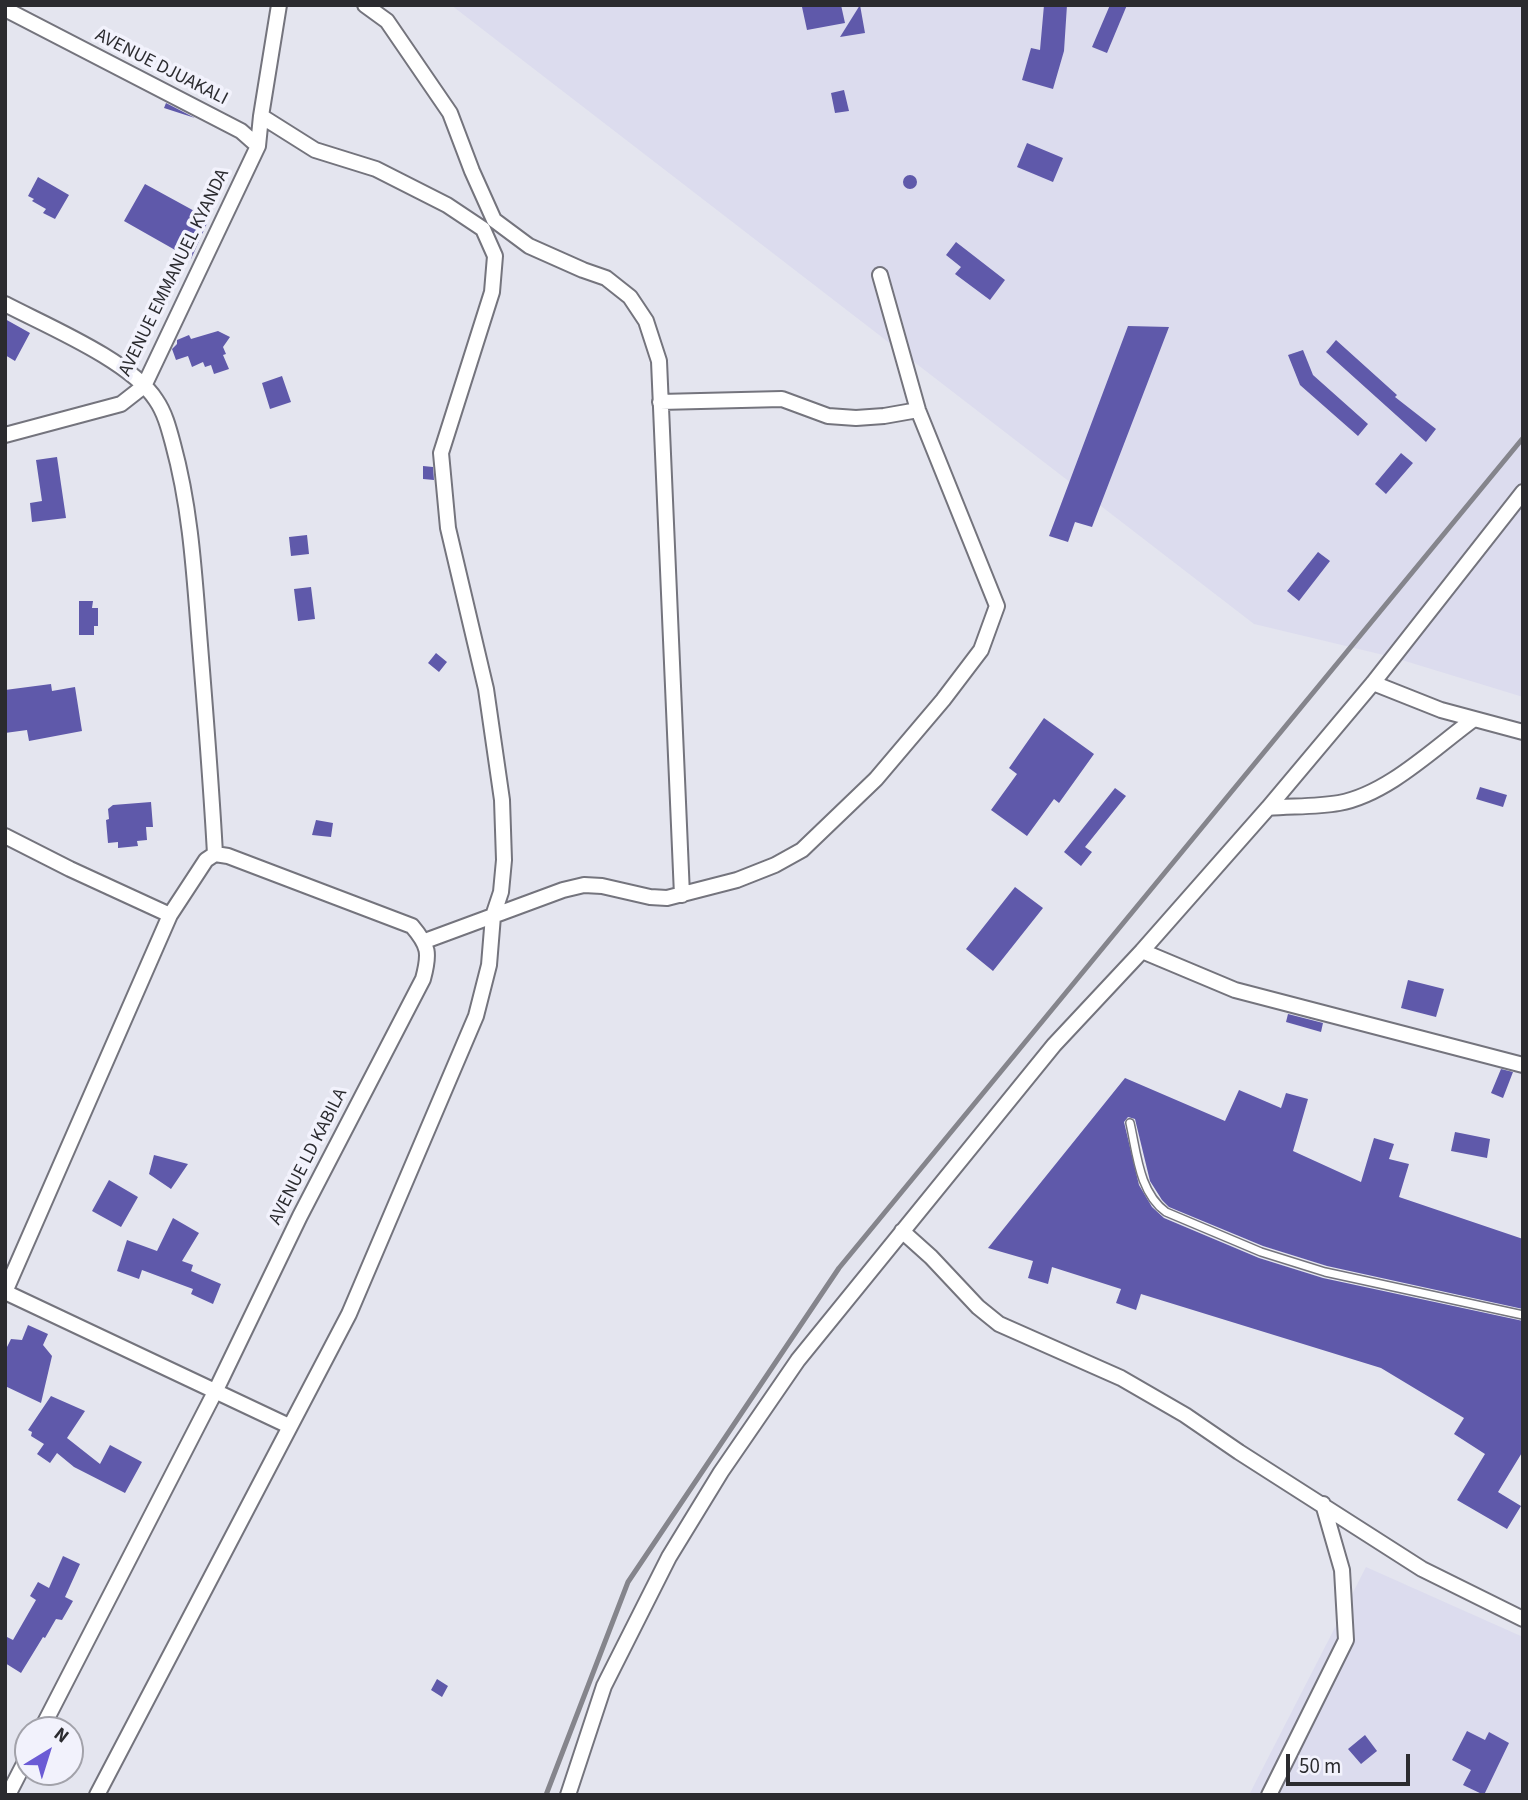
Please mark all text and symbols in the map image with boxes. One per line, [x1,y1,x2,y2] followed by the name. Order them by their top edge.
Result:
[91,25,231,111] street label: AVENUE DJUAKALI
[115,166,235,380] street label: AVENUE EMMANUEL KYANDA
[265,1085,353,1229] street label: AVENUE LD KABILA
[14,1716,84,1786] north arrow
[48,1721,74,1750] text: N
[1290,1741,1414,1785] scale bar
[1299,1751,1341,1781] text: 50 m

